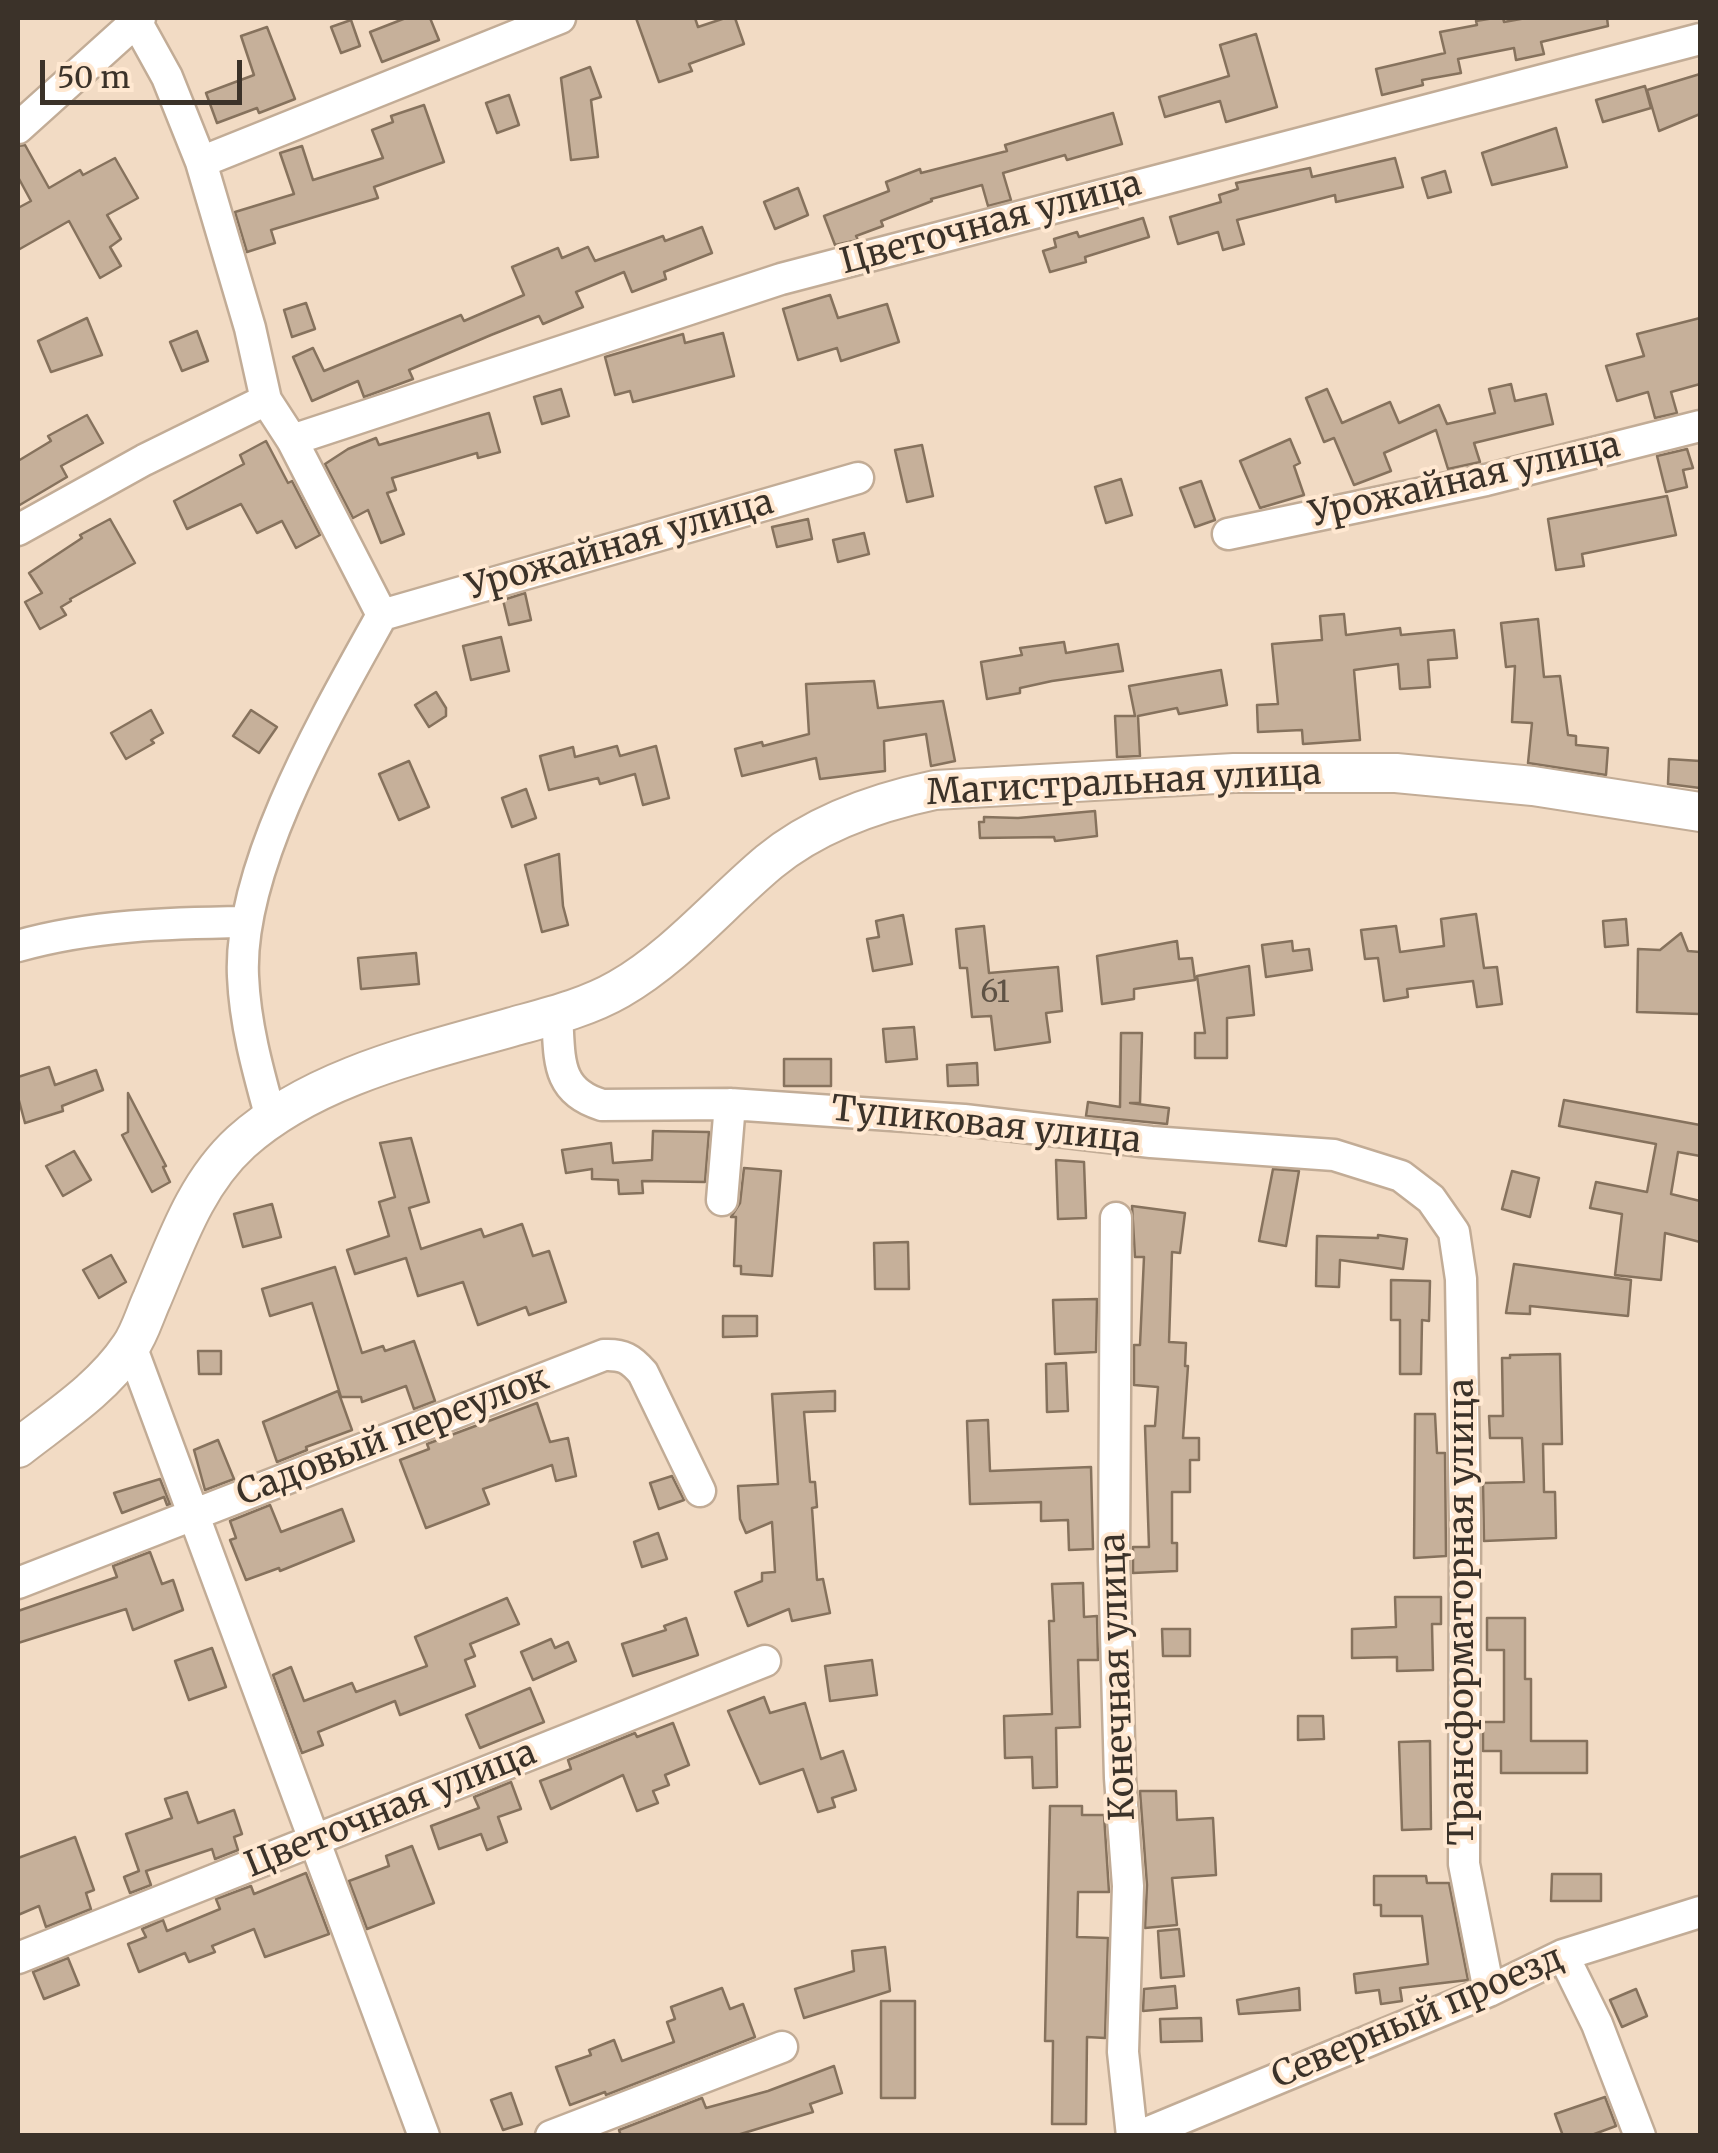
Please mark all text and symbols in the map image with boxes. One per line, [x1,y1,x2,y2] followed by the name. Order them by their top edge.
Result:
[45,40,248,102] scale bar
[57,58,130,96] text: 50 m
[836,164,1146,284] street label: Цветочная улица
[1306,425,1624,537] street label: Урожайная улица
[462,482,778,610] street label: Урожайная улица
[926,753,1322,815] street label: Магистральная улица
[980,976,1010,1012] house number: 61
[829,1089,1143,1163] street label: Тупиковая улица
[231,1358,555,1516] street label: Садовый переулок
[1442,1378,1484,1846] street label: Трансформаторная улица
[1093,1532,1145,1822] street label: Конечная улица
[240,1733,542,1887] street label: Цветочная улица
[1266,1938,1570,2098] street label: Северный проезд

